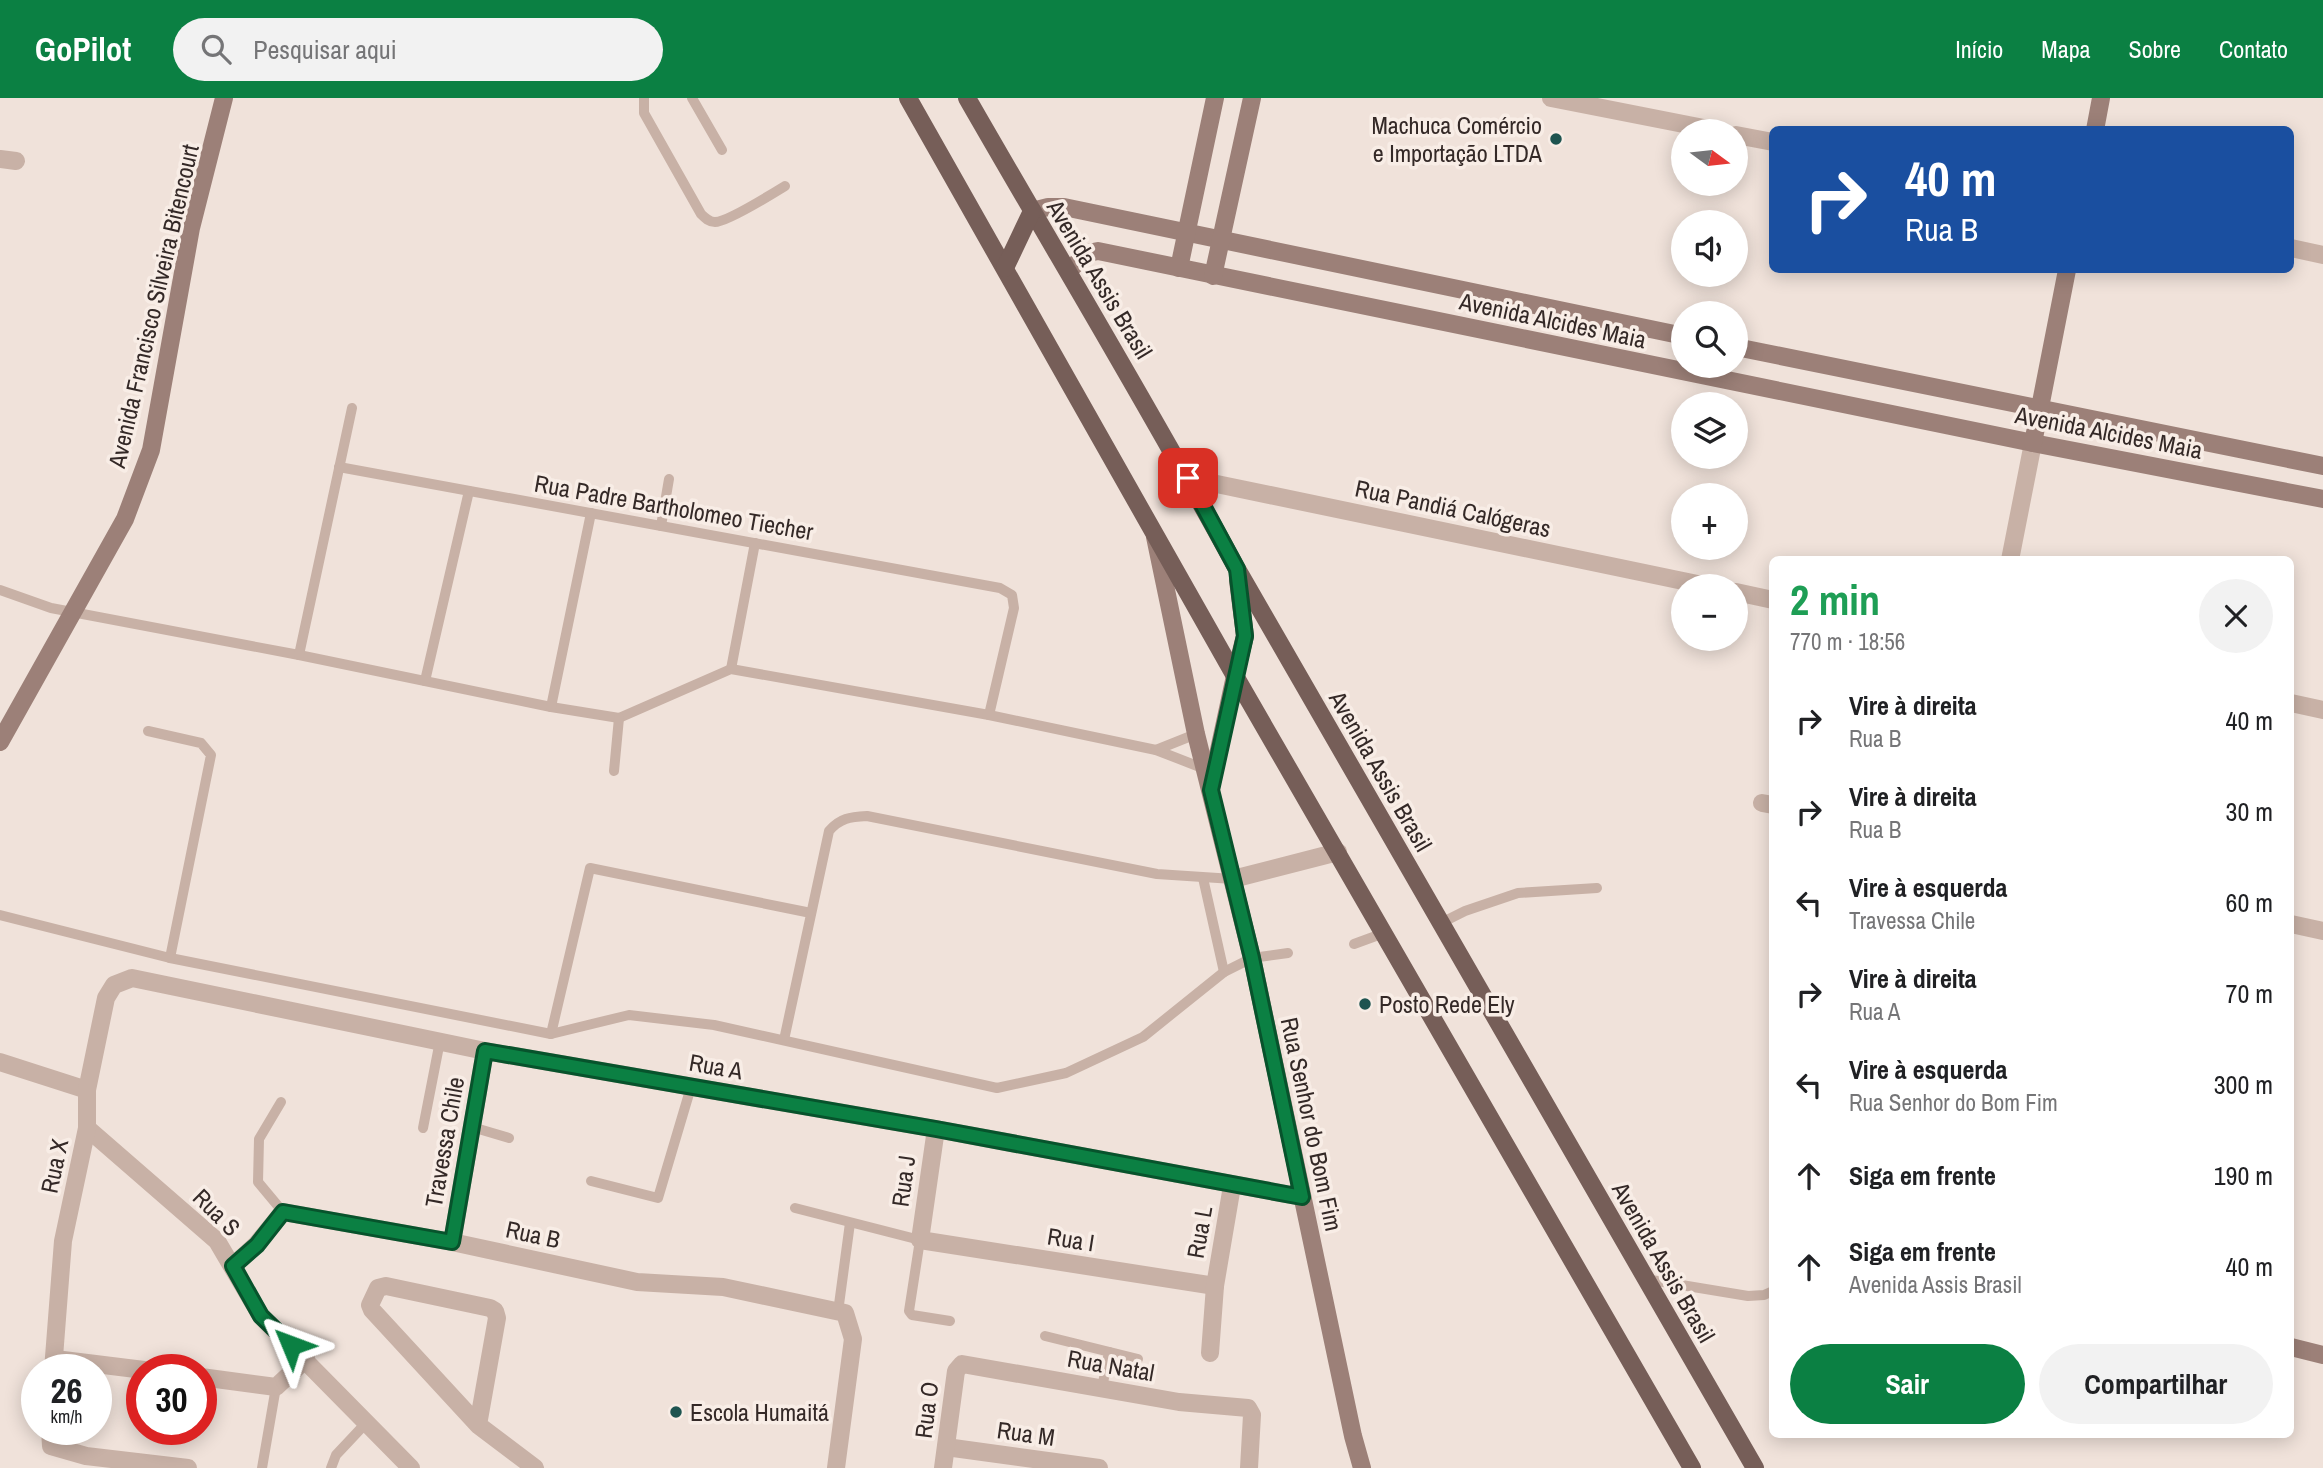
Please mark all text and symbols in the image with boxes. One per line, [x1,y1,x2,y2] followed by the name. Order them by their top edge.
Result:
[173,18,663,81] search box
[35,27,131,71] text: GoPilot
[197,30,235,68] icon: search
[253,32,397,67] text: Pesquisar aqui
[1955,33,2003,65] text: Início
[2041,33,2091,65] text: Mapa
[2129,33,2181,65] text: Sobre
[2219,33,2288,65] text: Contato
[1371,109,1543,169] place label: Machuca Comércio e Importação LTDA
[1671,119,1748,196] north arrow
[1671,119,1748,651] map controls
[1548,131,1564,147] marker: Machuca Comércio e Importação LTDA
[100,141,206,472] street label: Avenida Francisco Silveira Bitencourt
[1905,145,1997,211] text: 40 m
[1790,154,1881,245] icon: right
[1039,193,1160,364] street label: Avenida Assis Brasil
[1905,208,1978,251] text: Rua B
[1671,210,1748,287] button: sound
[1456,284,1649,355] street label: Avenida Alcides Maia
[1671,301,1748,378] button: search
[1671,392,1748,469] button: layers
[2012,398,2205,466] street label: Avenida Alcides Maia
[1158,448,1218,508] pin
[1169,459,1207,497] icon: arrive
[532,467,816,547] street label: Rua Padre Bartholomeo Tiecher
[1352,472,1554,544] street label: Rua Pandiá Calógeras
[1671,483,1748,560] button: +
[1790,572,1880,628] text: 2 min
[1671,574,1748,651] button: −
[2199,579,2273,653] button: close
[1790,626,1905,657] text: 770 m · 18:56
[1322,684,1440,857] street label: Avenida Assis Brasil
[1849,688,1977,723] text: Vire à direita
[1790,702,1828,740] icon: right
[2226,703,2273,738] text: 40 m
[1849,723,1901,754] text: Rua B
[1849,779,1977,814] text: Vire à direita
[1790,793,1828,831] icon: right
[2226,794,2273,829] text: 30 m
[1849,814,1901,845] text: Rua B
[1849,870,2007,905] text: Vire à esquerda
[1790,884,1828,922] icon: left
[2226,885,2273,920] text: 60 m
[1849,905,1975,936] text: Travessa Chile
[1849,961,1977,996] text: Vire à direita
[1790,975,1828,1013] icon: right
[2226,976,2273,1011] text: 70 m
[1379,988,1515,1020] place label: Posto Rede Ely
[1357,996,1373,1012] marker: Posto Rede Ely
[1849,996,1900,1027] text: Rua A
[1274,1014,1350,1234] street label: Rua Senhor do Bom Fim
[687,1046,746,1087] street label: Rua A
[1849,1052,2007,1087] text: Vire à esquerda
[1790,1066,1828,1104] icon: left
[2214,1067,2273,1102] text: 300 m
[417,1074,471,1210] street label: Travessa Chile
[1849,1087,2058,1118] text: Rua Senhor do Bom Fim
[33,1135,76,1196] street label: Rua X
[884,1153,922,1209] street label: Rua J
[1790,1157,1828,1195] icon: ahead
[1849,1158,1996,1193] text: Siga em frente
[2214,1158,2273,1193] text: 190 m
[1605,1175,1723,1348] street label: Avenida Assis Brasil
[186,1181,248,1243] street label: Rua S
[1179,1203,1219,1261] street label: Rua L
[503,1213,563,1255] street label: Rua B
[1045,1220,1097,1258] street label: Rua I
[1849,1234,1996,1269] text: Siga em frente
[1790,1248,1828,1286] icon: ahead
[2226,1249,2273,1284] text: 40 m
[1849,1269,2022,1300] text: Avenida Assis Brasil
[254,1308,328,1382] position arrow
[1065,1342,1157,1388] street label: Rua Natal
[1790,1344,2025,1424] button: Sair
[2039,1344,2273,1424] button: Compartilhar
[126,1354,217,1445] speed limit sign: 30
[51,1367,82,1414] text: 26
[907,1380,945,1440] street label: Rua O
[690,1396,829,1428] place label: Escola Humaitá
[51,1404,83,1429] text: km/h
[668,1404,684,1420] marker: Escola Humaitá
[995,1413,1057,1453] street label: Rua M

